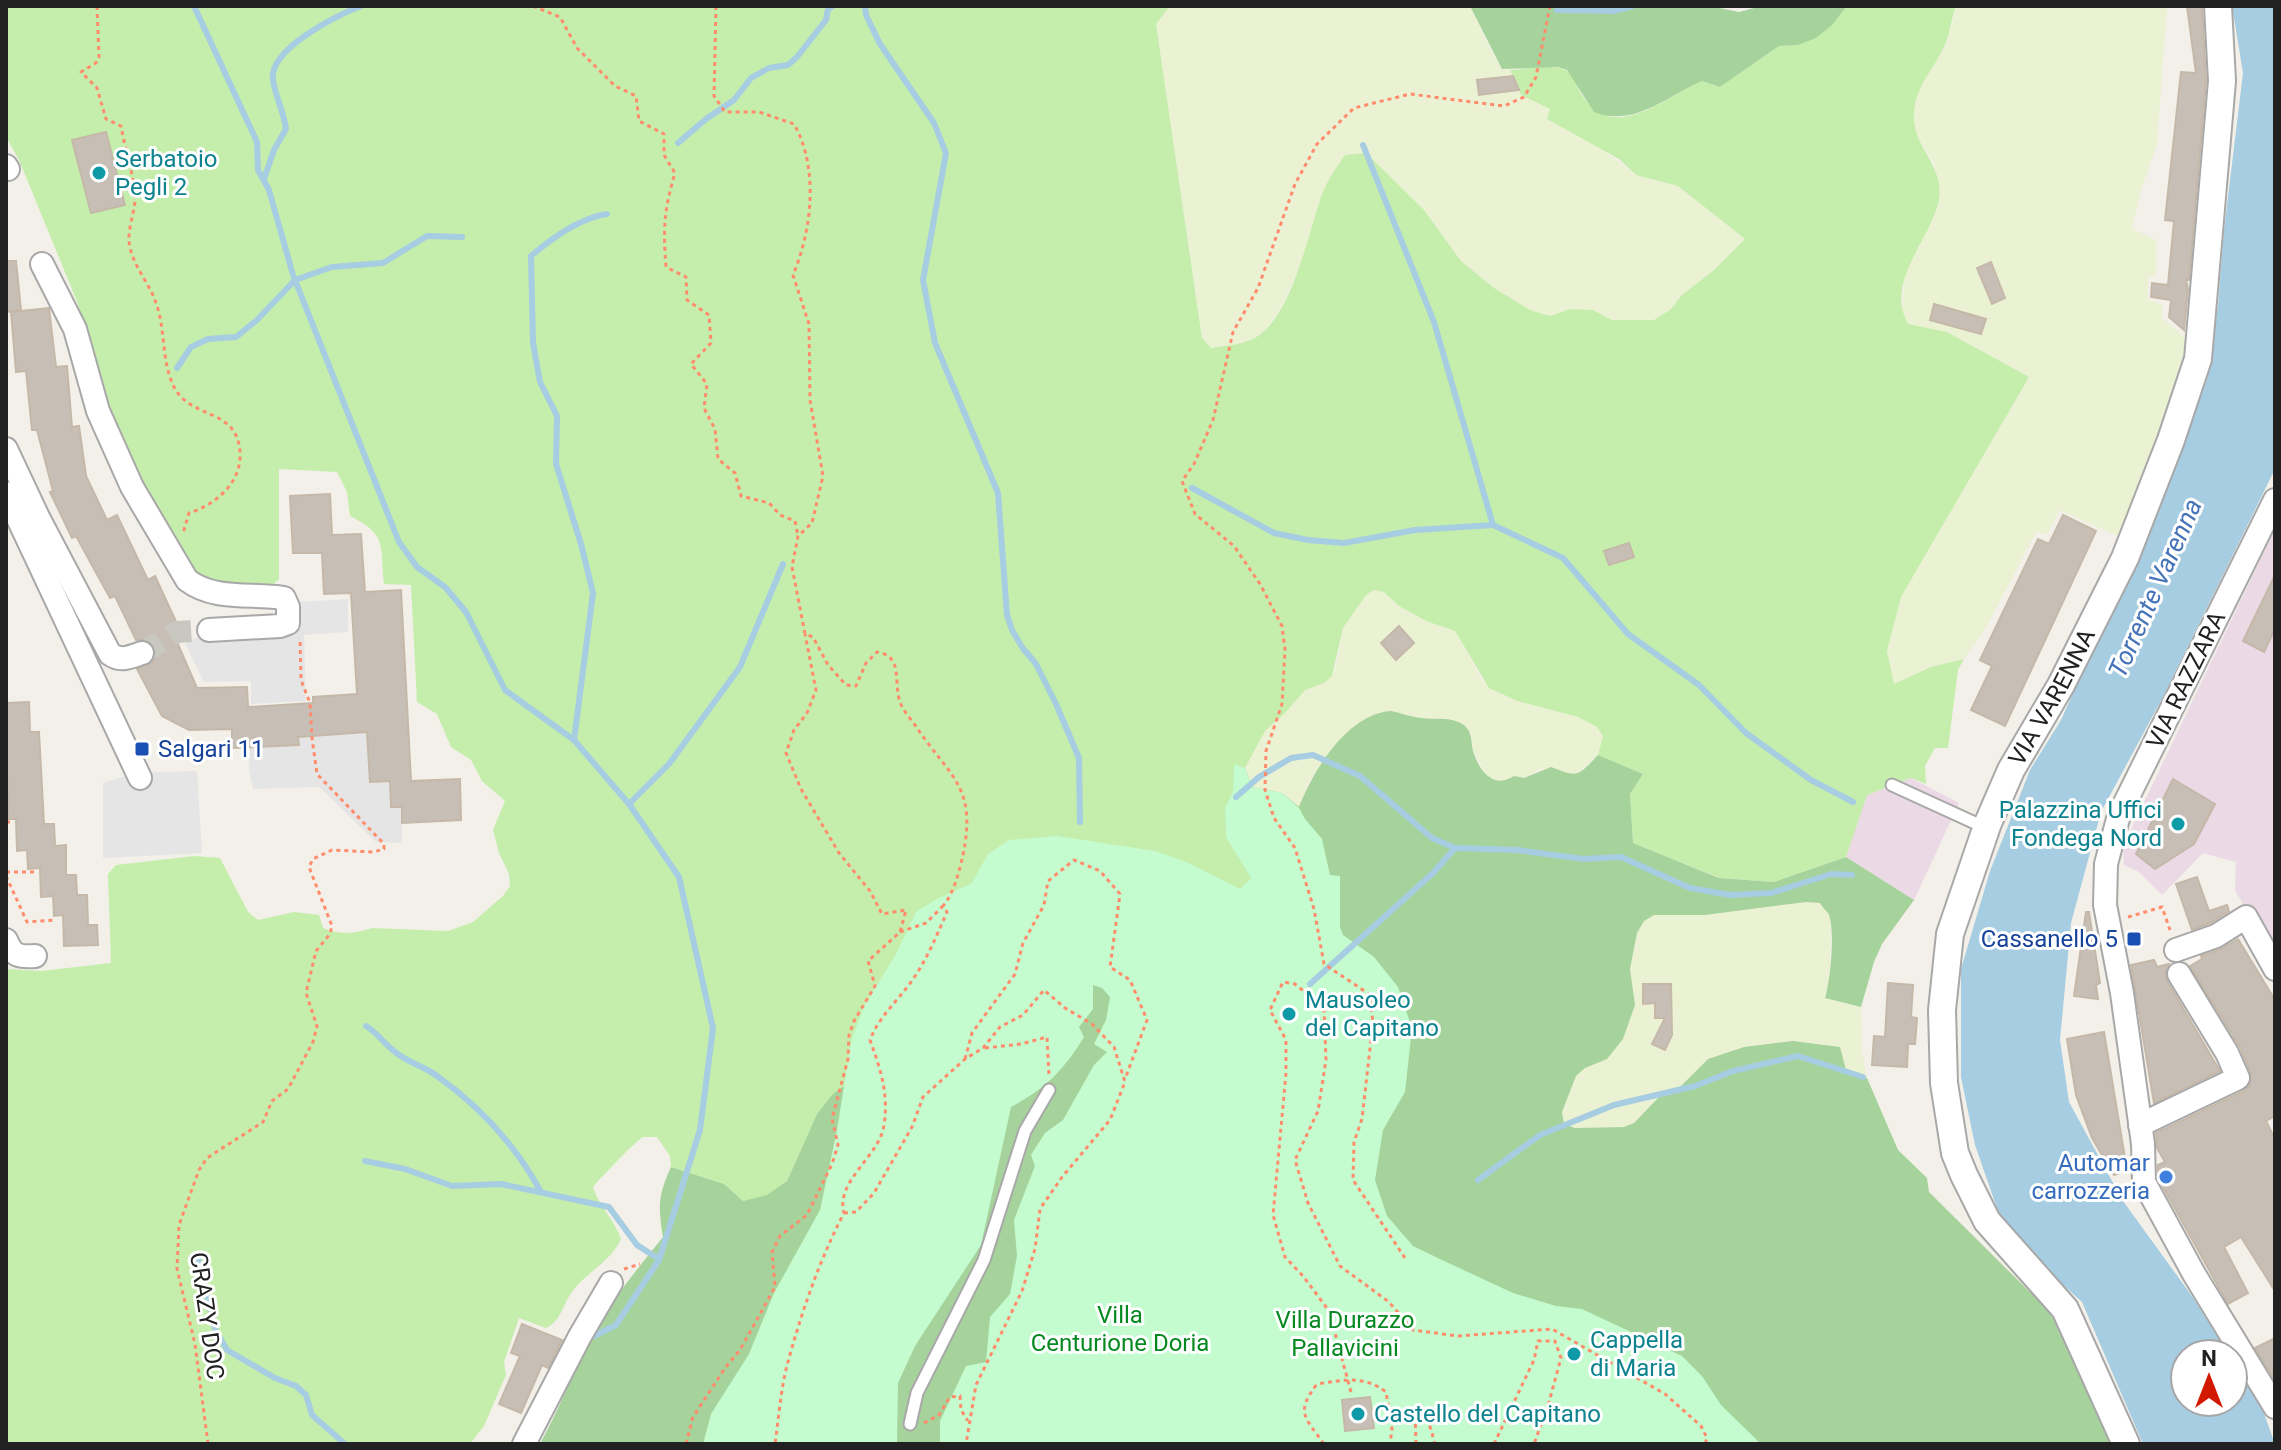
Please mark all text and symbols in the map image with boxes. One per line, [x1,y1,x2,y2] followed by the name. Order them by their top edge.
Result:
[115,145,217,201] place label: Serbatoio Pegli 2
[90,164,108,182] marker: Serbatoio Pegli 2
[2102,494,2208,682] water label: Torrente Varenna
[2141,607,2231,753] street label: VIA RAZZARA
[2003,624,2101,771] street label: VIA VARENNA
[158,735,265,763] place label: Salgari 11
[133,740,151,758] marker: Salgari 11
[1999,796,2162,852] place label: Palazzina Uffici Fondega Nord
[2169,815,2187,833] marker: Palazzina Uffici Fondega Nord
[1981,925,2118,953] place label: Cassanello 5
[2125,930,2143,948] marker: Cassanello 5
[1305,986,1439,1042] place label: Mausoleo del Capitano
[1280,1005,1298,1023] marker: Mausoleo del Capitano
[2031,1149,2150,1205] place label: Automar carrozzeria
[2157,1168,2175,1186] marker: Automar carrozzeria
[184,1250,230,1382] street label: CRAZY DOC
[1031,1301,1209,1357] park label: Villa Centurione Doria
[1276,1306,1414,1362] park label: Villa Durazzo Pallavicini
[1590,1326,1683,1382] place label: Cappella di Maria
[2169,1338,2249,1418] north arrow
[1565,1345,1583,1363] marker: Cappella di Maria
[2201,1346,2217,1371] text: N
[1374,1400,1601,1428] place label: Castello del Capitano
[1349,1405,1367,1423] marker: Castello del Capitano

